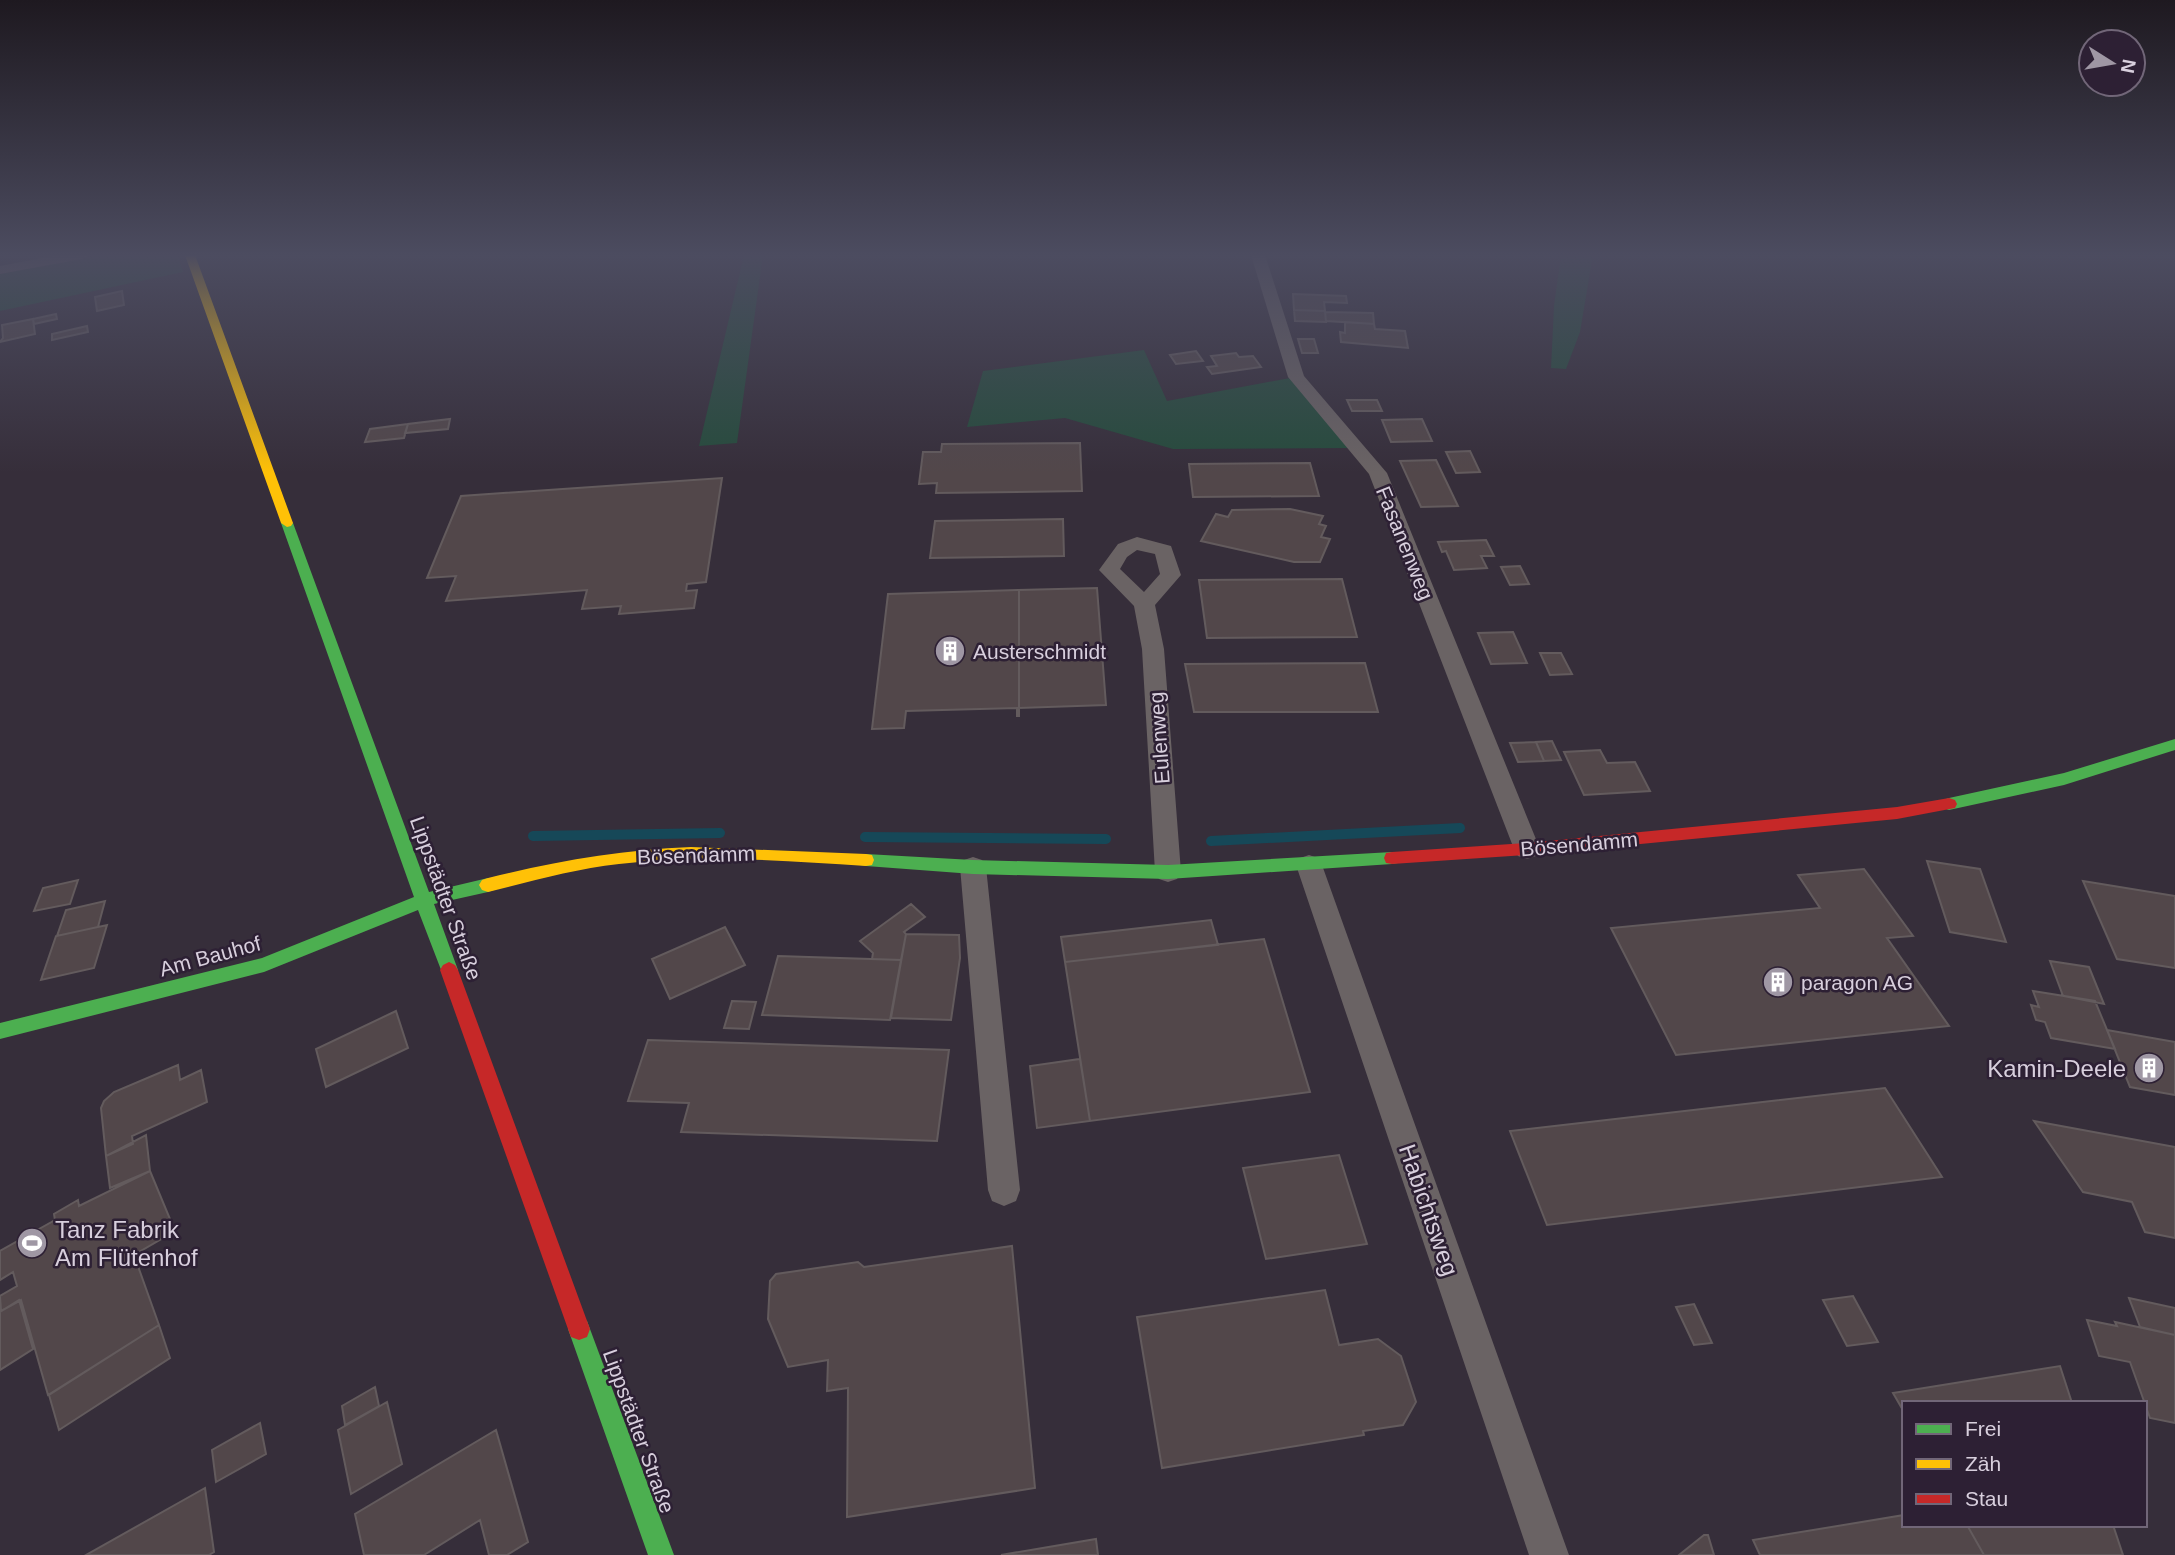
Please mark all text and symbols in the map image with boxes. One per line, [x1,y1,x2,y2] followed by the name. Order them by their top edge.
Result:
[2077,28,2147,98] north arrow
[2117,57,2140,75] text: N
[1372,483,1438,603] street label: Fasanenweg
[933,634,967,668] building icon: Austerschmidt
[973,640,1106,663] place label: Austerschmidt
[1144,691,1174,785] street label: Eulenweg
[406,813,486,983] street label: Lippstädter Straße
[1519,827,1639,861] street label: Bösendamm
[637,841,755,869] street label: Bösendamm
[157,931,263,981] street label: Am Bauhof
[1761,965,1795,999] building icon: paragon AG
[1801,971,1913,994] place label: paragon AG
[2132,1051,2166,1085] building icon: Kamin-Deele
[1987,1055,2126,1082] place label: Kamin-Deele
[1394,1141,1464,1279] street label: Habichtsweg
[55,1216,198,1271] place label: Tanz Fabrik Am Flütenhof
[15,1226,49,1260] sports icon: Tanz Fabrik Am Flütenhof
[599,1346,679,1516] street label: Lippstädter Straße
[1902,1401,2147,1527] legend
[1965,1417,2001,1440] text: Frei
[1965,1452,2001,1475] text: Zäh
[1965,1487,2008,1510] text: Stau

